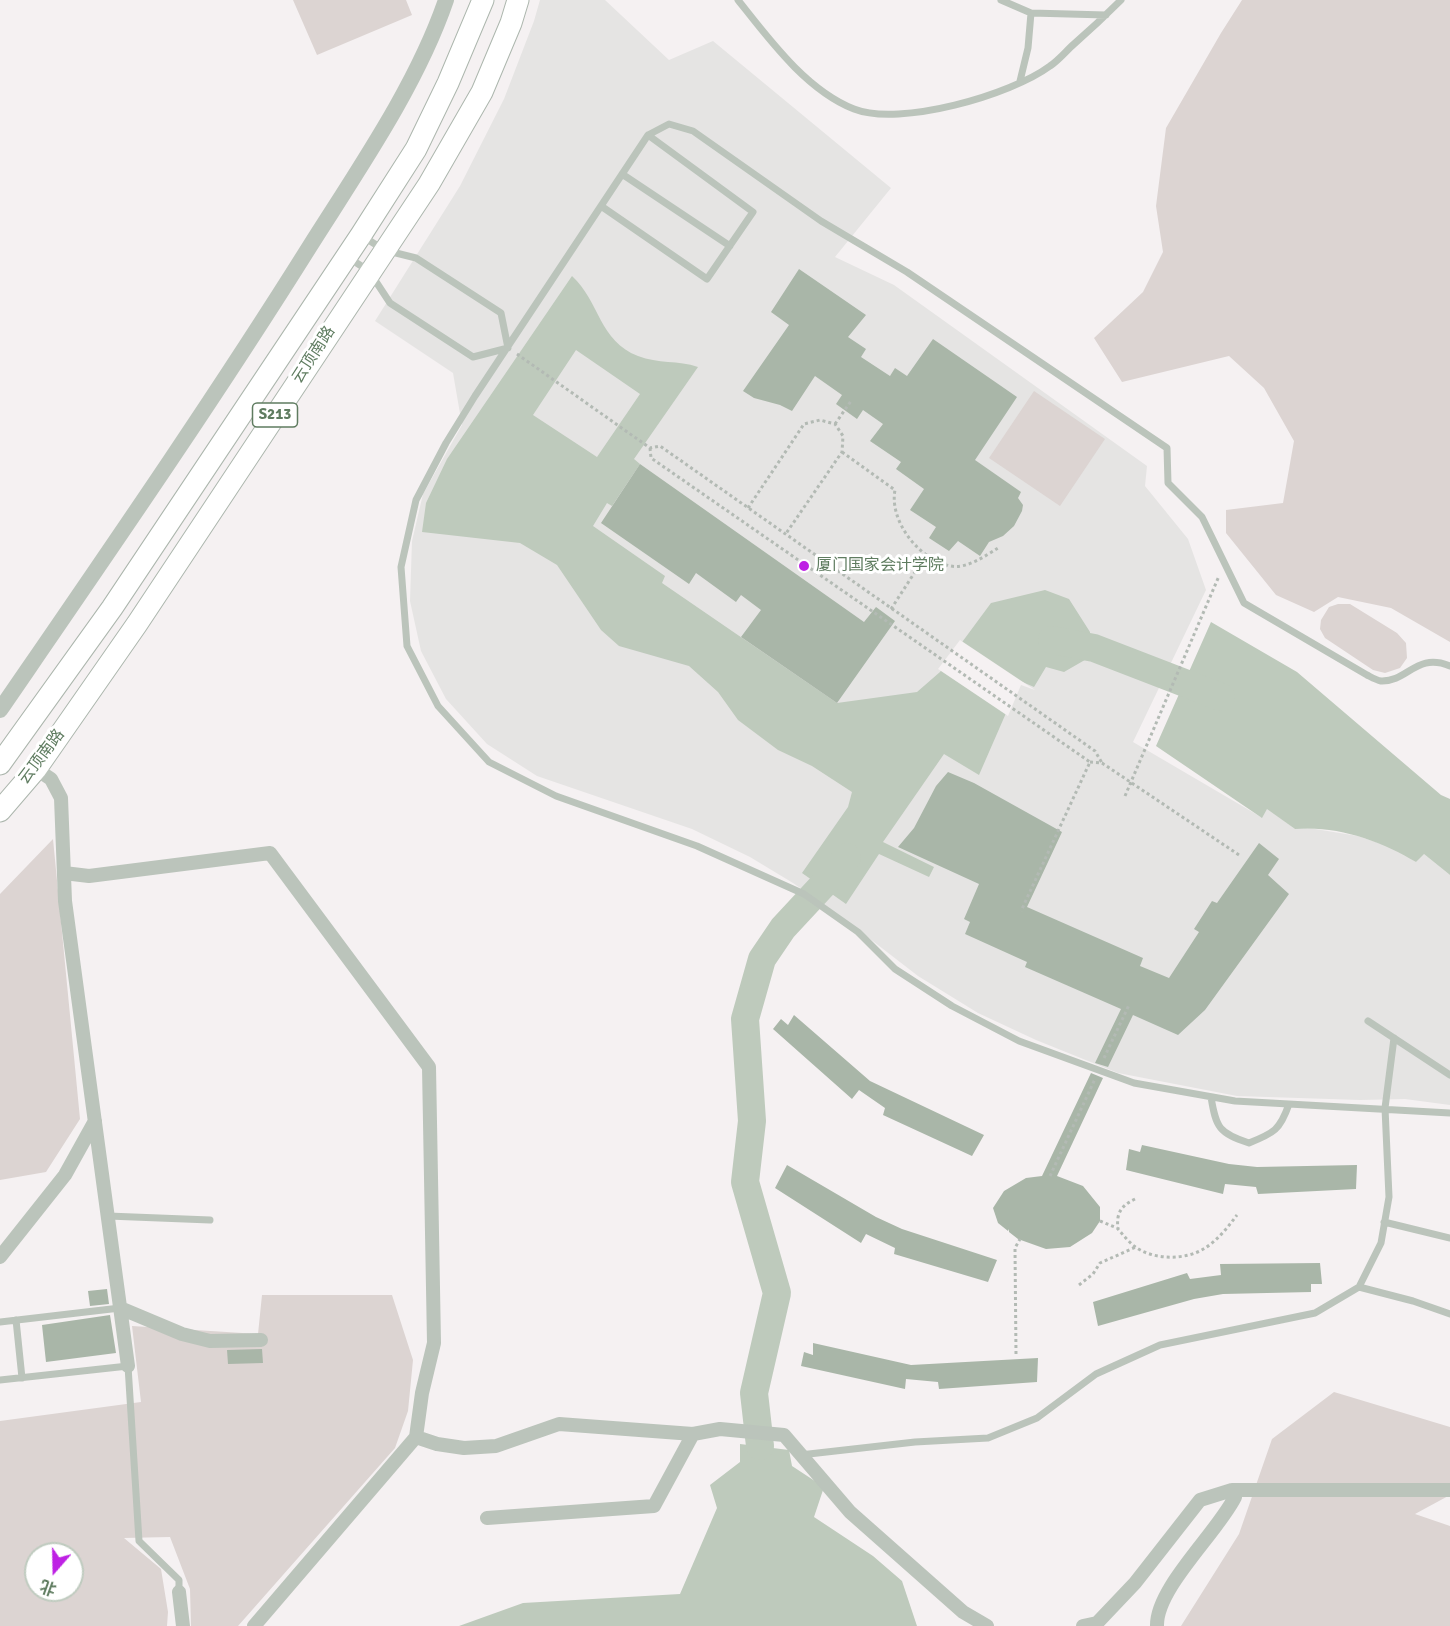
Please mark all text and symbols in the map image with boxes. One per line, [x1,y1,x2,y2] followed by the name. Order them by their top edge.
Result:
[289,323,339,387] street label: 云顶南路
[252,403,298,427] road number: S213
[816,556,944,576] place label: 厦门国家会计学院
[797,559,811,573] marker: 厦门国家会计学院
[15,726,69,788] street label: 云顶南路
[24,1542,84,1602] north arrow
[38,1575,59,1599] text: 北

